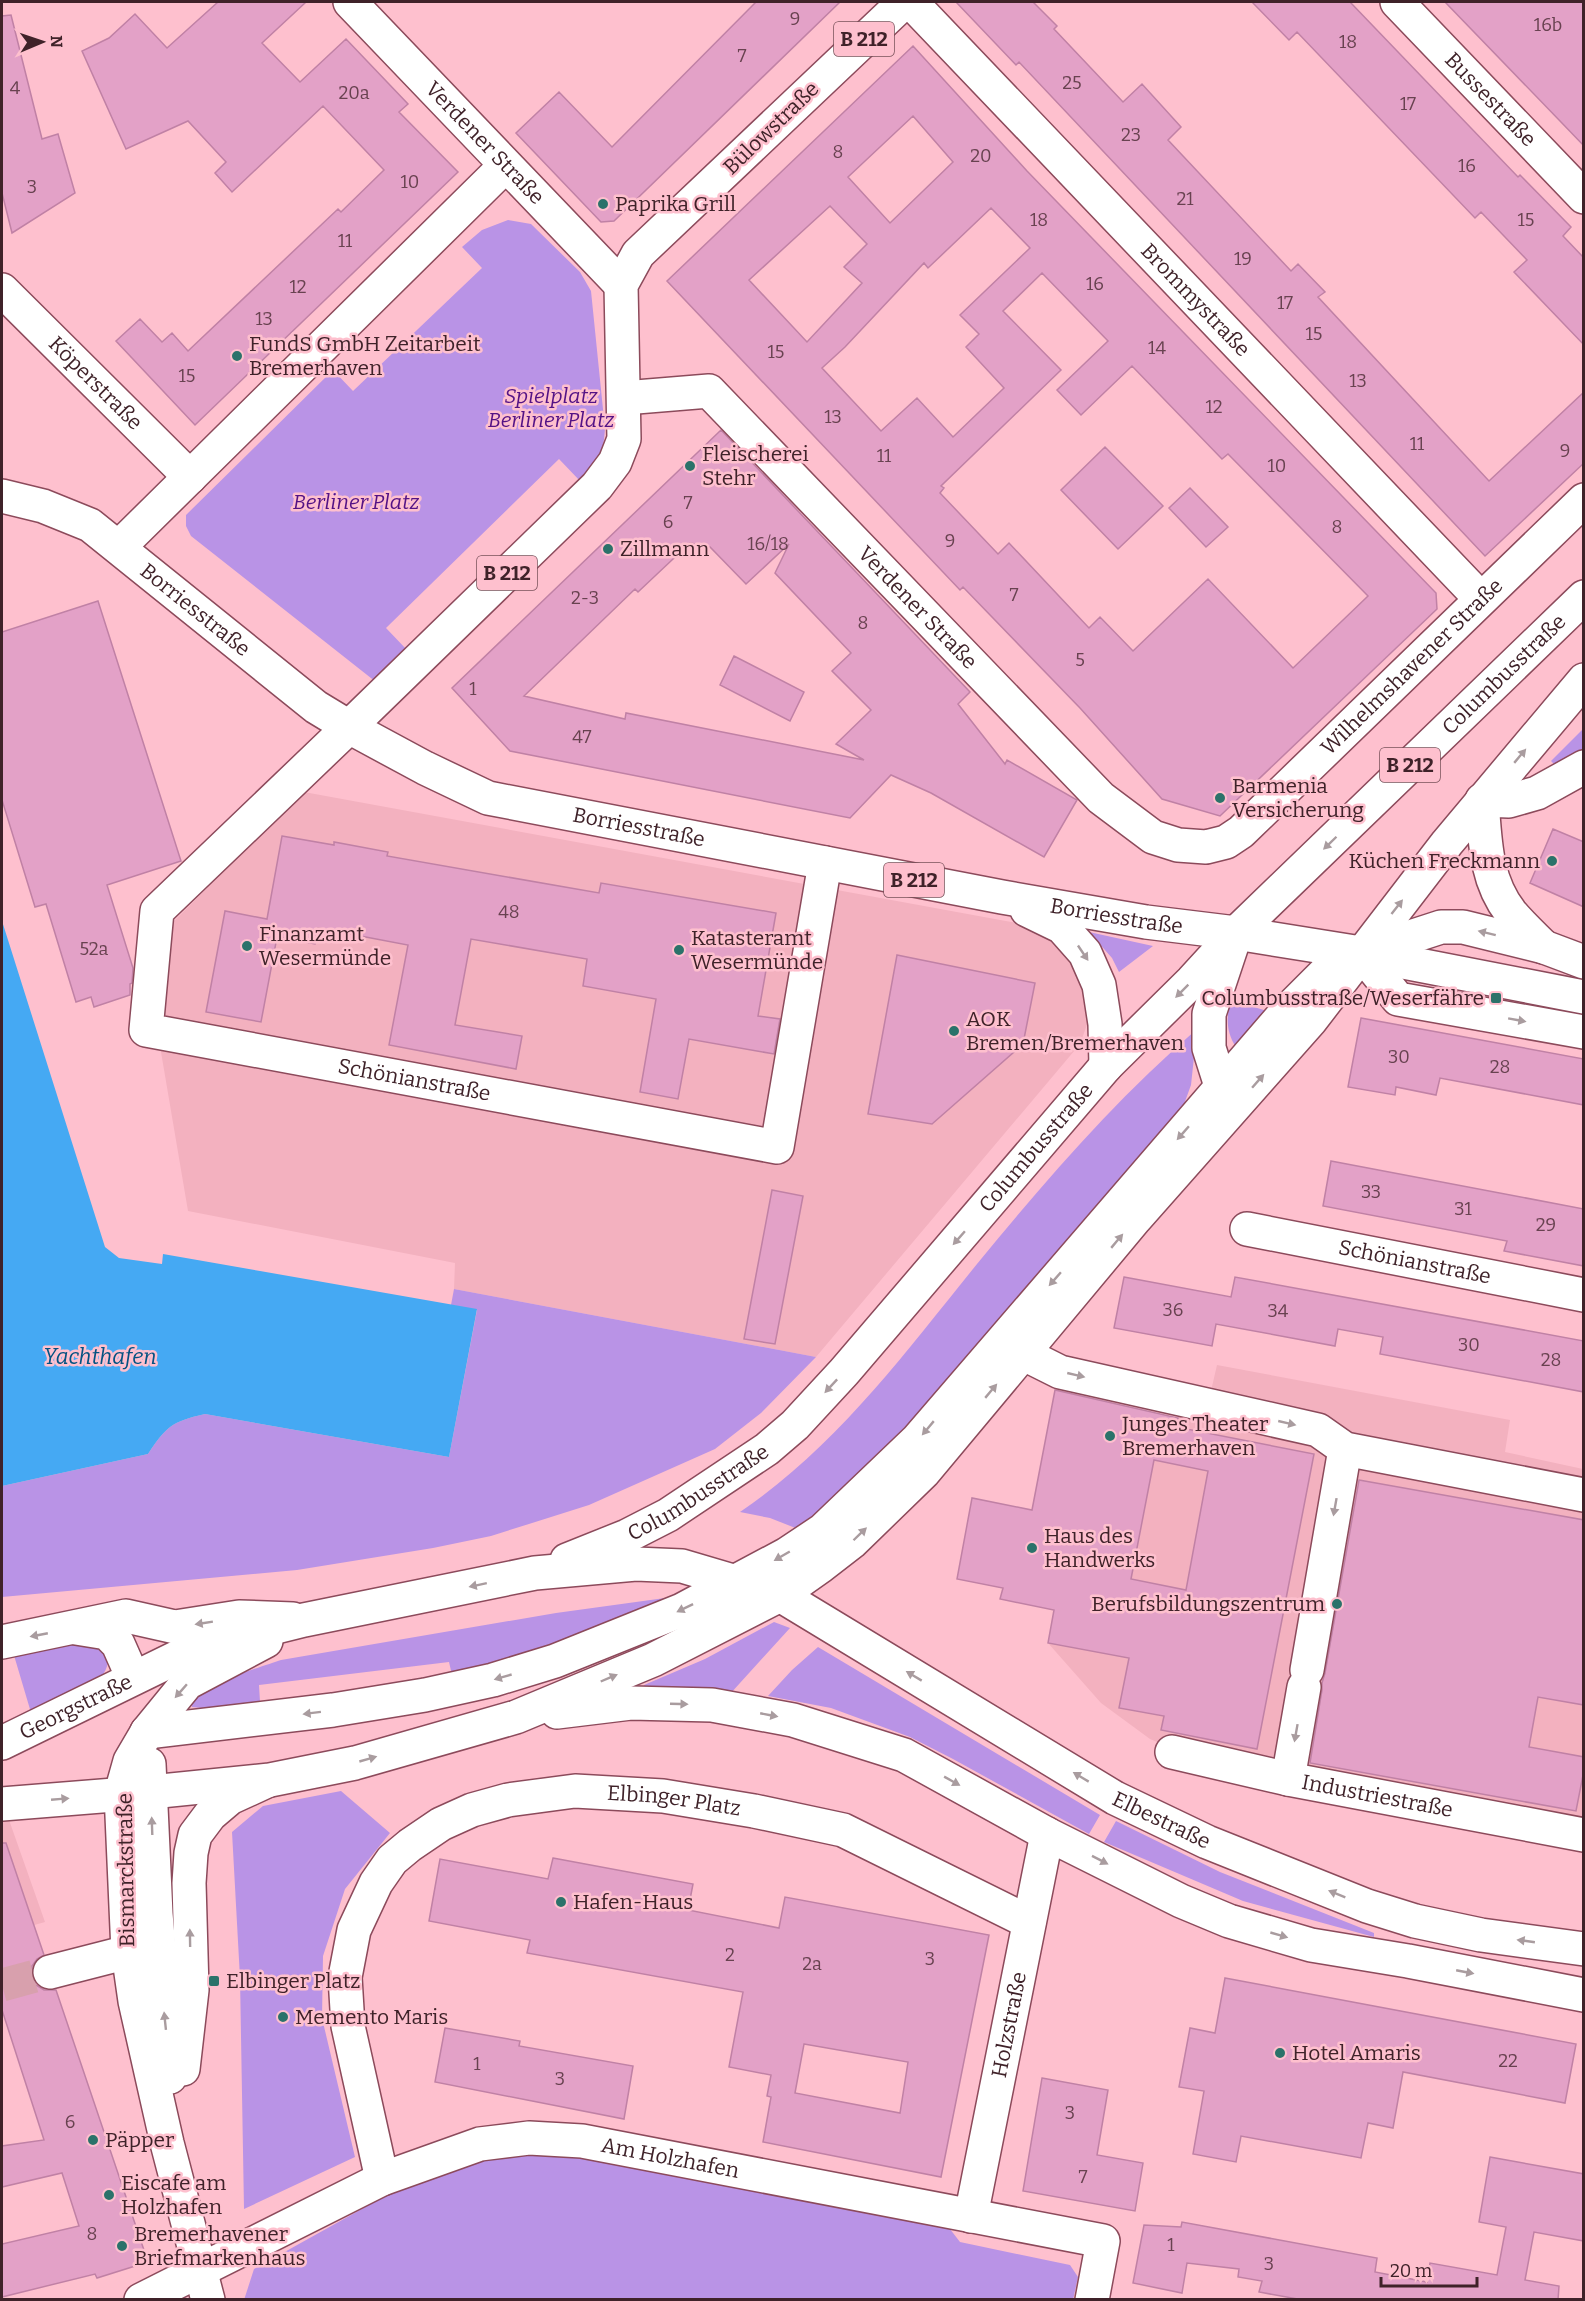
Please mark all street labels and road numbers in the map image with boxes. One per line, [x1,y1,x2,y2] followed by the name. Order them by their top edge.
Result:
[834,22,894,56] road number: B 212
[1439,47,1542,152] street label: Bussestraße
[420,76,550,210] street label: Verdener Straße
[718,76,824,180] street label: Bülowstraße
[1135,238,1256,362] street label: Brommystraße
[43,331,148,435] street label: Köperstraße
[853,541,983,674] street label: Verdener Straße
[477,556,537,590] road number: B 212
[135,558,256,662] street label: Borriesstraße
[1315,573,1508,761] street label: Wilhelmshavener Straße
[1437,609,1571,740] street label: Columbusstraße
[1380,748,1440,782] road number: B 212
[571,802,707,852] street label: Borriesstraße
[884,863,944,897] road number: B 212
[1048,893,1184,939] street label: Borriesstraße
[336,1053,493,1107] street label: Schönianstraße
[973,1078,1099,1218] street label: Columbusstraße
[1336,1234,1493,1289] street label: Schönianstraße
[623,1438,774,1547] street label: Columbusstraße
[15,1668,136,1745] street label: Georgstraße
[1300,1769,1455,1823] street label: Industriestraße
[606,1780,743,1822] street label: Elbinger Platz
[1108,1786,1215,1855] street label: Elbestraße
[112,1793,140,1947] street label: Bismarckstraße
[986,1970,1032,2080] street label: Holzstraße
[599,2132,741,2184] street label: Am Holzhafen

